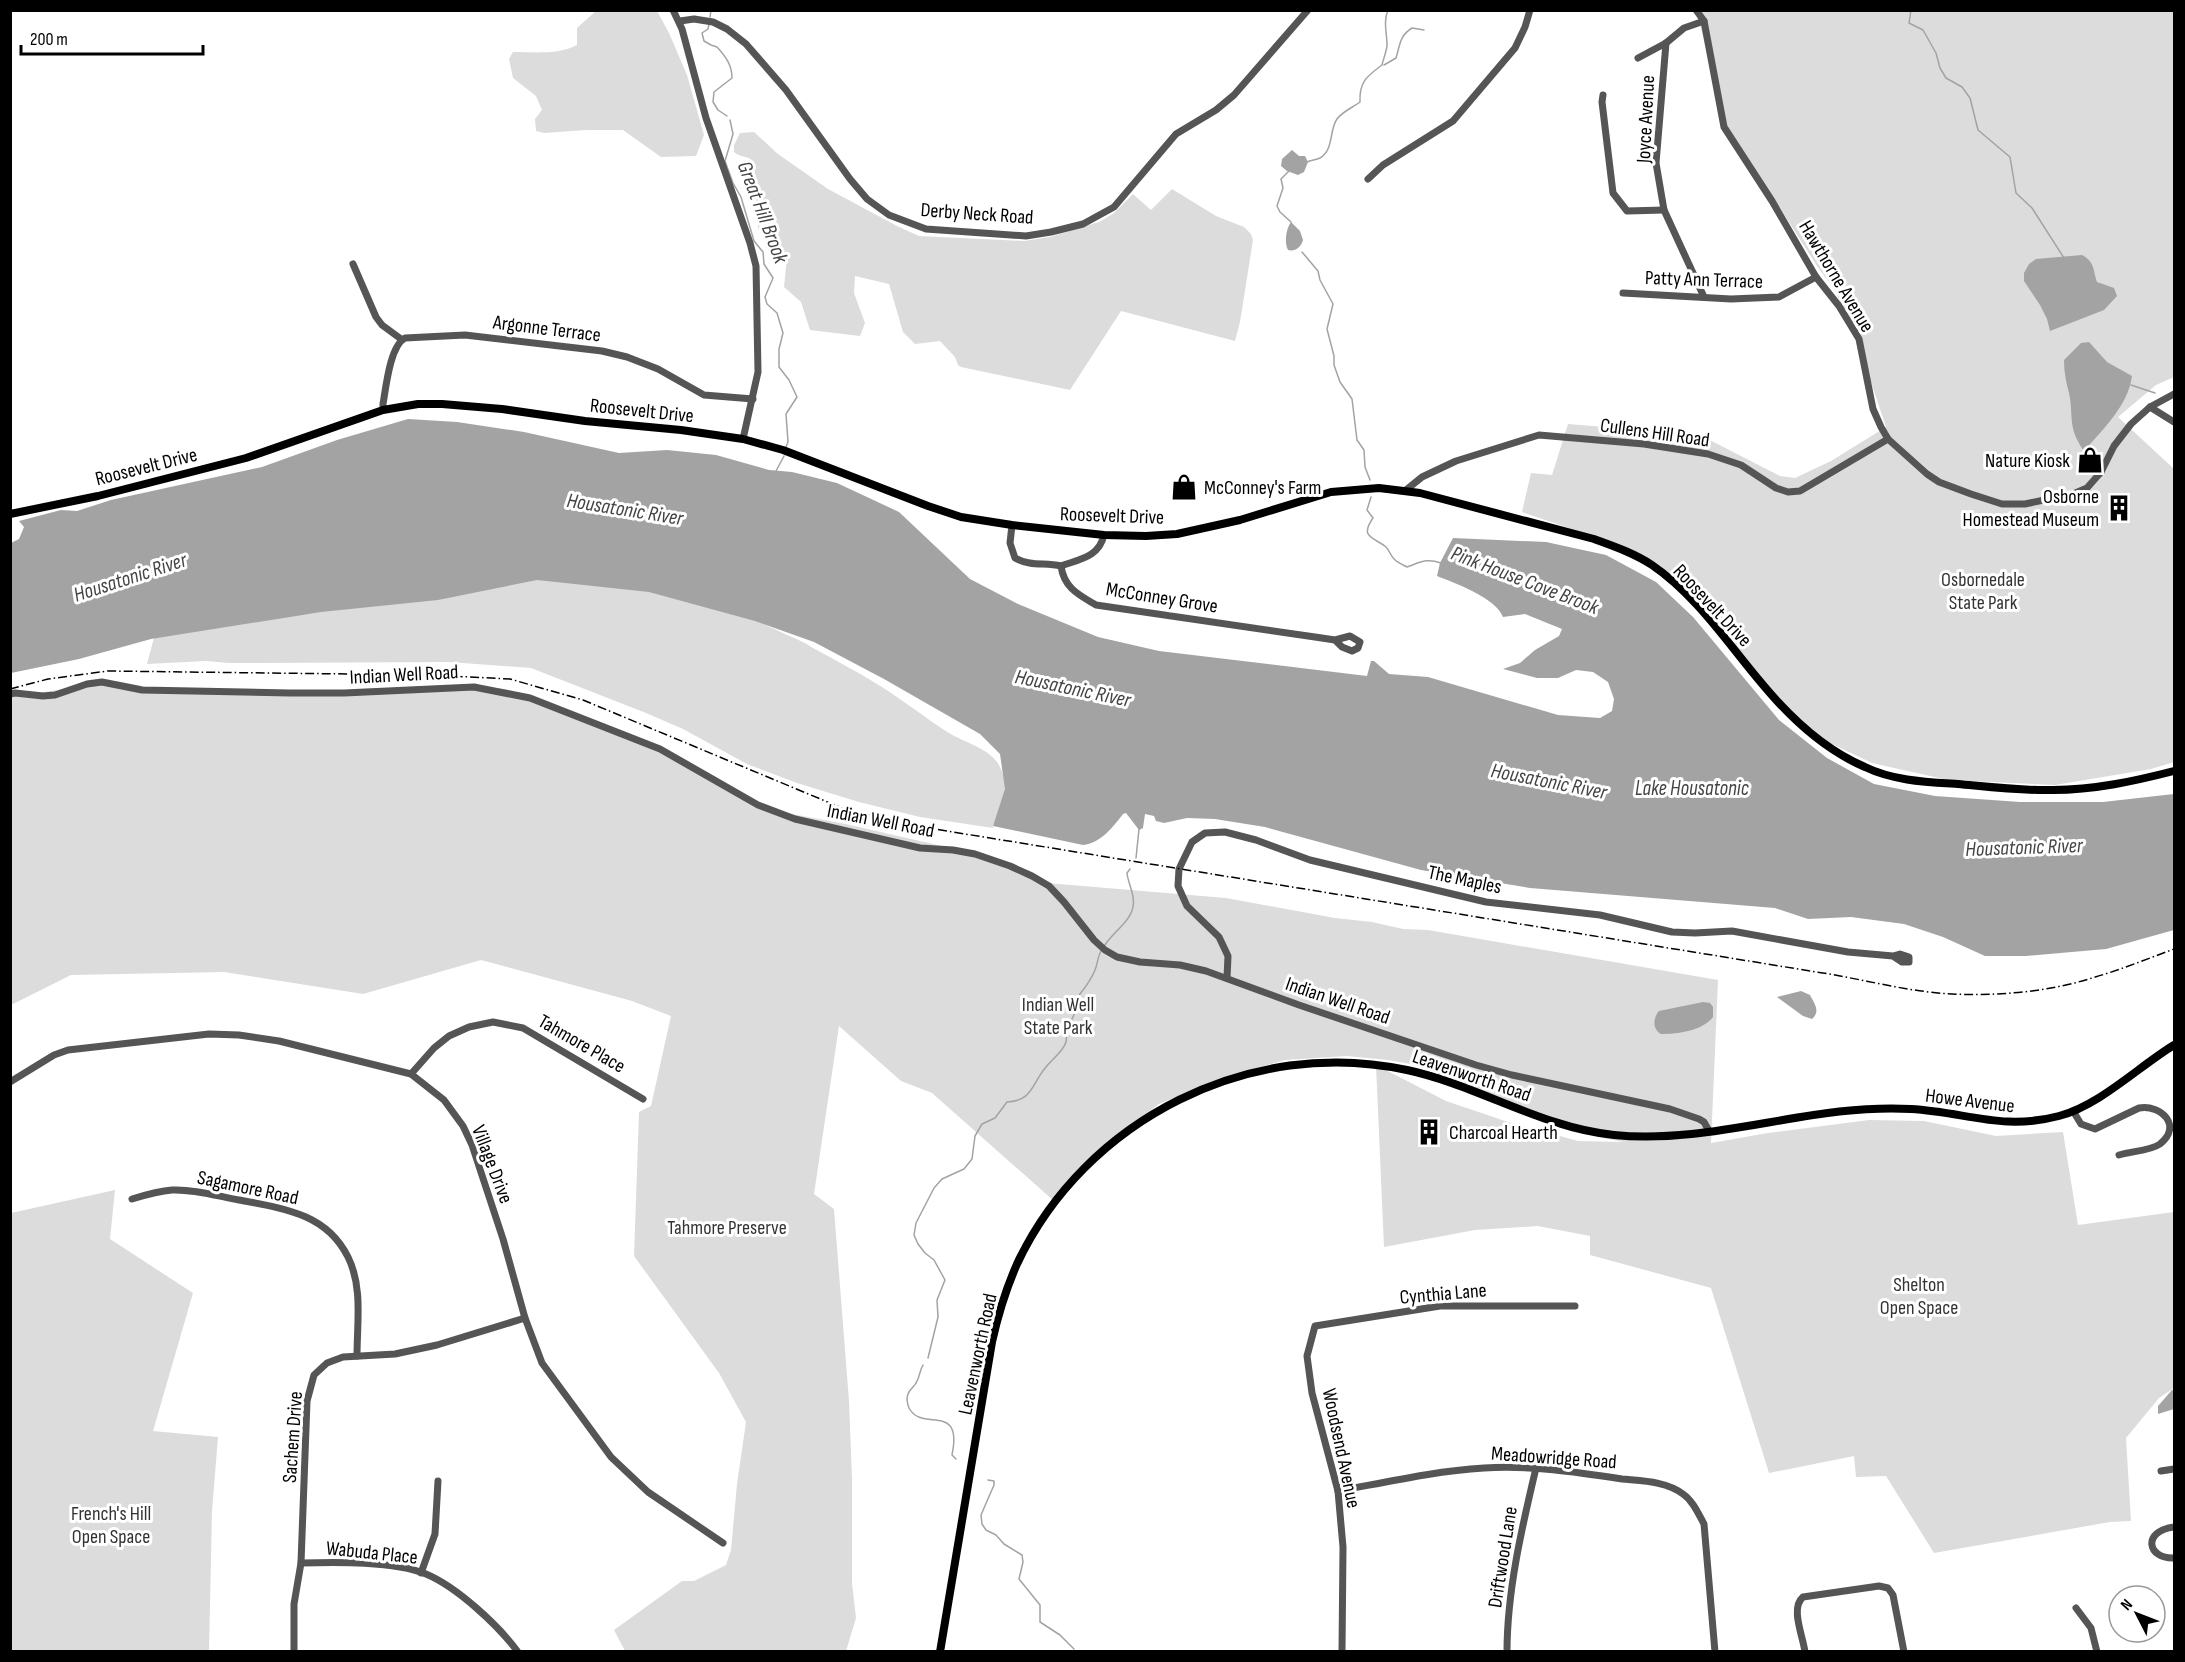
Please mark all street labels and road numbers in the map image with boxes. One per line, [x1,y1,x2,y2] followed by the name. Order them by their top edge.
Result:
[1632,75,1660,165] street label: Joyce Avenue
[920,198,1034,230] street label: Derby Neck Road
[1793,216,1879,337] street label: Hawthorne Avenue
[1645,266,1763,294] street label: Patty Ann Terrace
[491,310,602,348] street label: Argonne Terrace
[589,394,695,428] street label: Roosevelt Drive
[1599,413,1711,453] street label: Cullens Hill Road
[93,443,200,491] street label: Roosevelt Drive
[1059,502,1164,530] street label: Roosevelt Drive
[1668,559,1757,652] street label: Roosevelt Drive
[1104,577,1219,619] street label: McConney Grove
[349,660,459,690] street label: Indian Well Road
[825,799,936,843] street label: Indian Well Road
[1426,860,1504,899] street label: The Maples
[1282,972,1393,1030] street label: Indian Well Road
[534,1009,629,1078] street label: Tahmore Place
[1409,1044,1534,1107] street label: Leavenworth Road
[1924,1084,2016,1118] street label: Howe Avenue
[466,1122,518,1207] street label: Village Drive
[195,1166,301,1210] street label: Sagamore Road
[1399,1278,1487,1310] street label: Cynthia Lane
[953,1291,1003,1417] street label: Leavenworth Road
[1317,1386,1365,1510] street label: Woodsend Avenue
[278,1390,308,1484] street label: Sachem Drive
[1490,1442,1617,1474] street label: Meadowridge Road
[1483,1505,1523,1609] street label: Driftwood Lane
[325,1536,419,1570] street label: Wabuda Place

